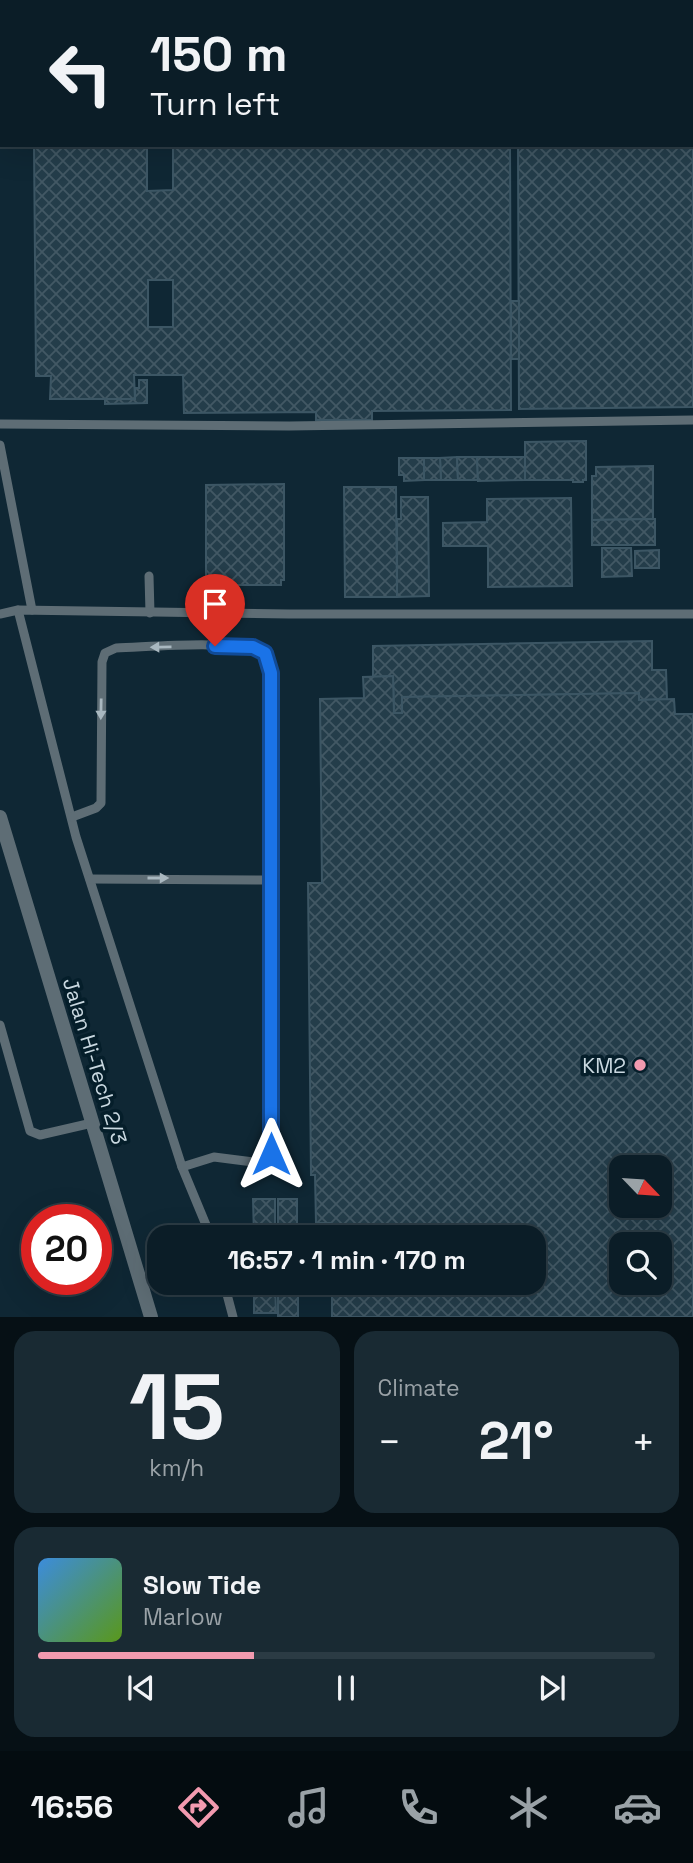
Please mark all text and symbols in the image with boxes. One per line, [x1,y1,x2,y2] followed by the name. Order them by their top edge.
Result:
[150,23,288,85] text: 150 m
[35,28,126,119] icon: left
[150,84,280,124] text: Turn left
[185,574,245,646] pin
[196,585,234,623] icon: arrive
[150,641,172,653] one-way arrow
[96,698,107,720] one-way arrow
[147,872,169,884] one-way arrow
[57,974,133,1148] street label: Jalan Hi-Tech 2/3
[582,1052,626,1079] place label: KM2
[632,1057,648,1073] marker: KM2
[234,1117,308,1191] position arrow
[609,1155,672,1218] north arrow
[609,1155,672,1295] map controls
[21,1204,112,1295] speed limit sign: 20
[609,1232,672,1295] button: search
[227,1243,466,1277] text: 16:57 · 1 min · 170 m
[129,1349,225,1466] text: 15
[378,1373,460,1403] text: Climate
[479,1408,554,1474] text: 21°
[378,1418,401,1466] text: −
[631,1418,655,1466] text: +
[149,1453,204,1483] text: km/h
[143,1568,261,1602] text: Slow Tide
[143,1602,223,1632] text: Marlow
[122,1669,160,1707] icon: previous
[327,1669,365,1707] icon: pause
[533,1669,571,1707] icon: next
[174,1783,223,1832] icon: directions
[284,1783,333,1832] icon: music
[394,1783,443,1832] icon: phone
[504,1783,553,1832] icon: climate
[613,1783,662,1832] icon: car
[30,1787,113,1827] text: 16:56

